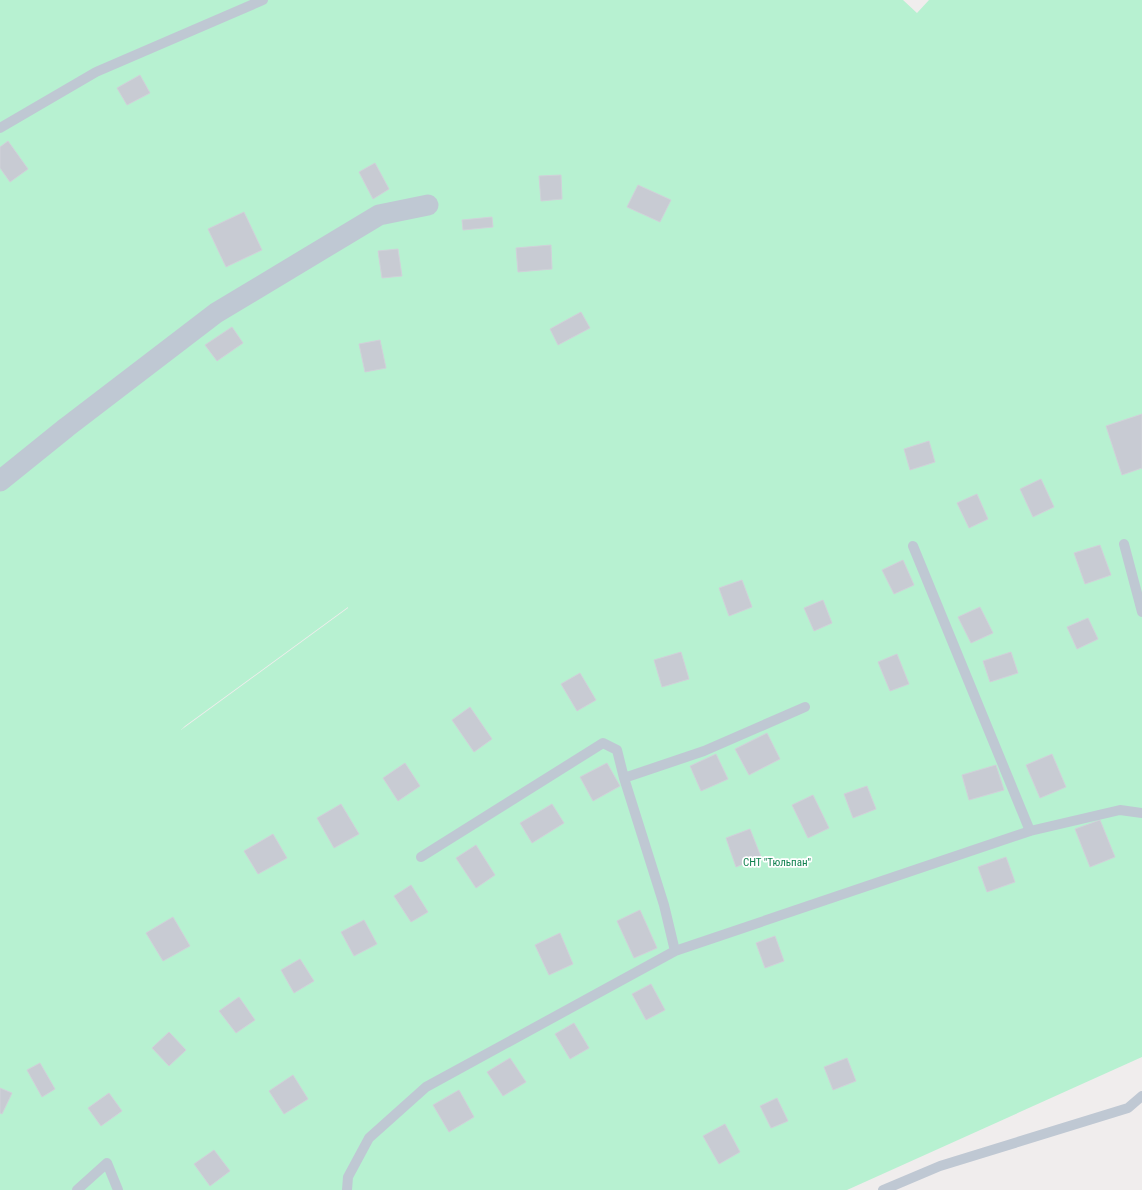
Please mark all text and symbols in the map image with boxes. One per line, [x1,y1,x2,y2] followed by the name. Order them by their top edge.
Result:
[743,856,811,869] park label: СНТ "Тюльпан"

